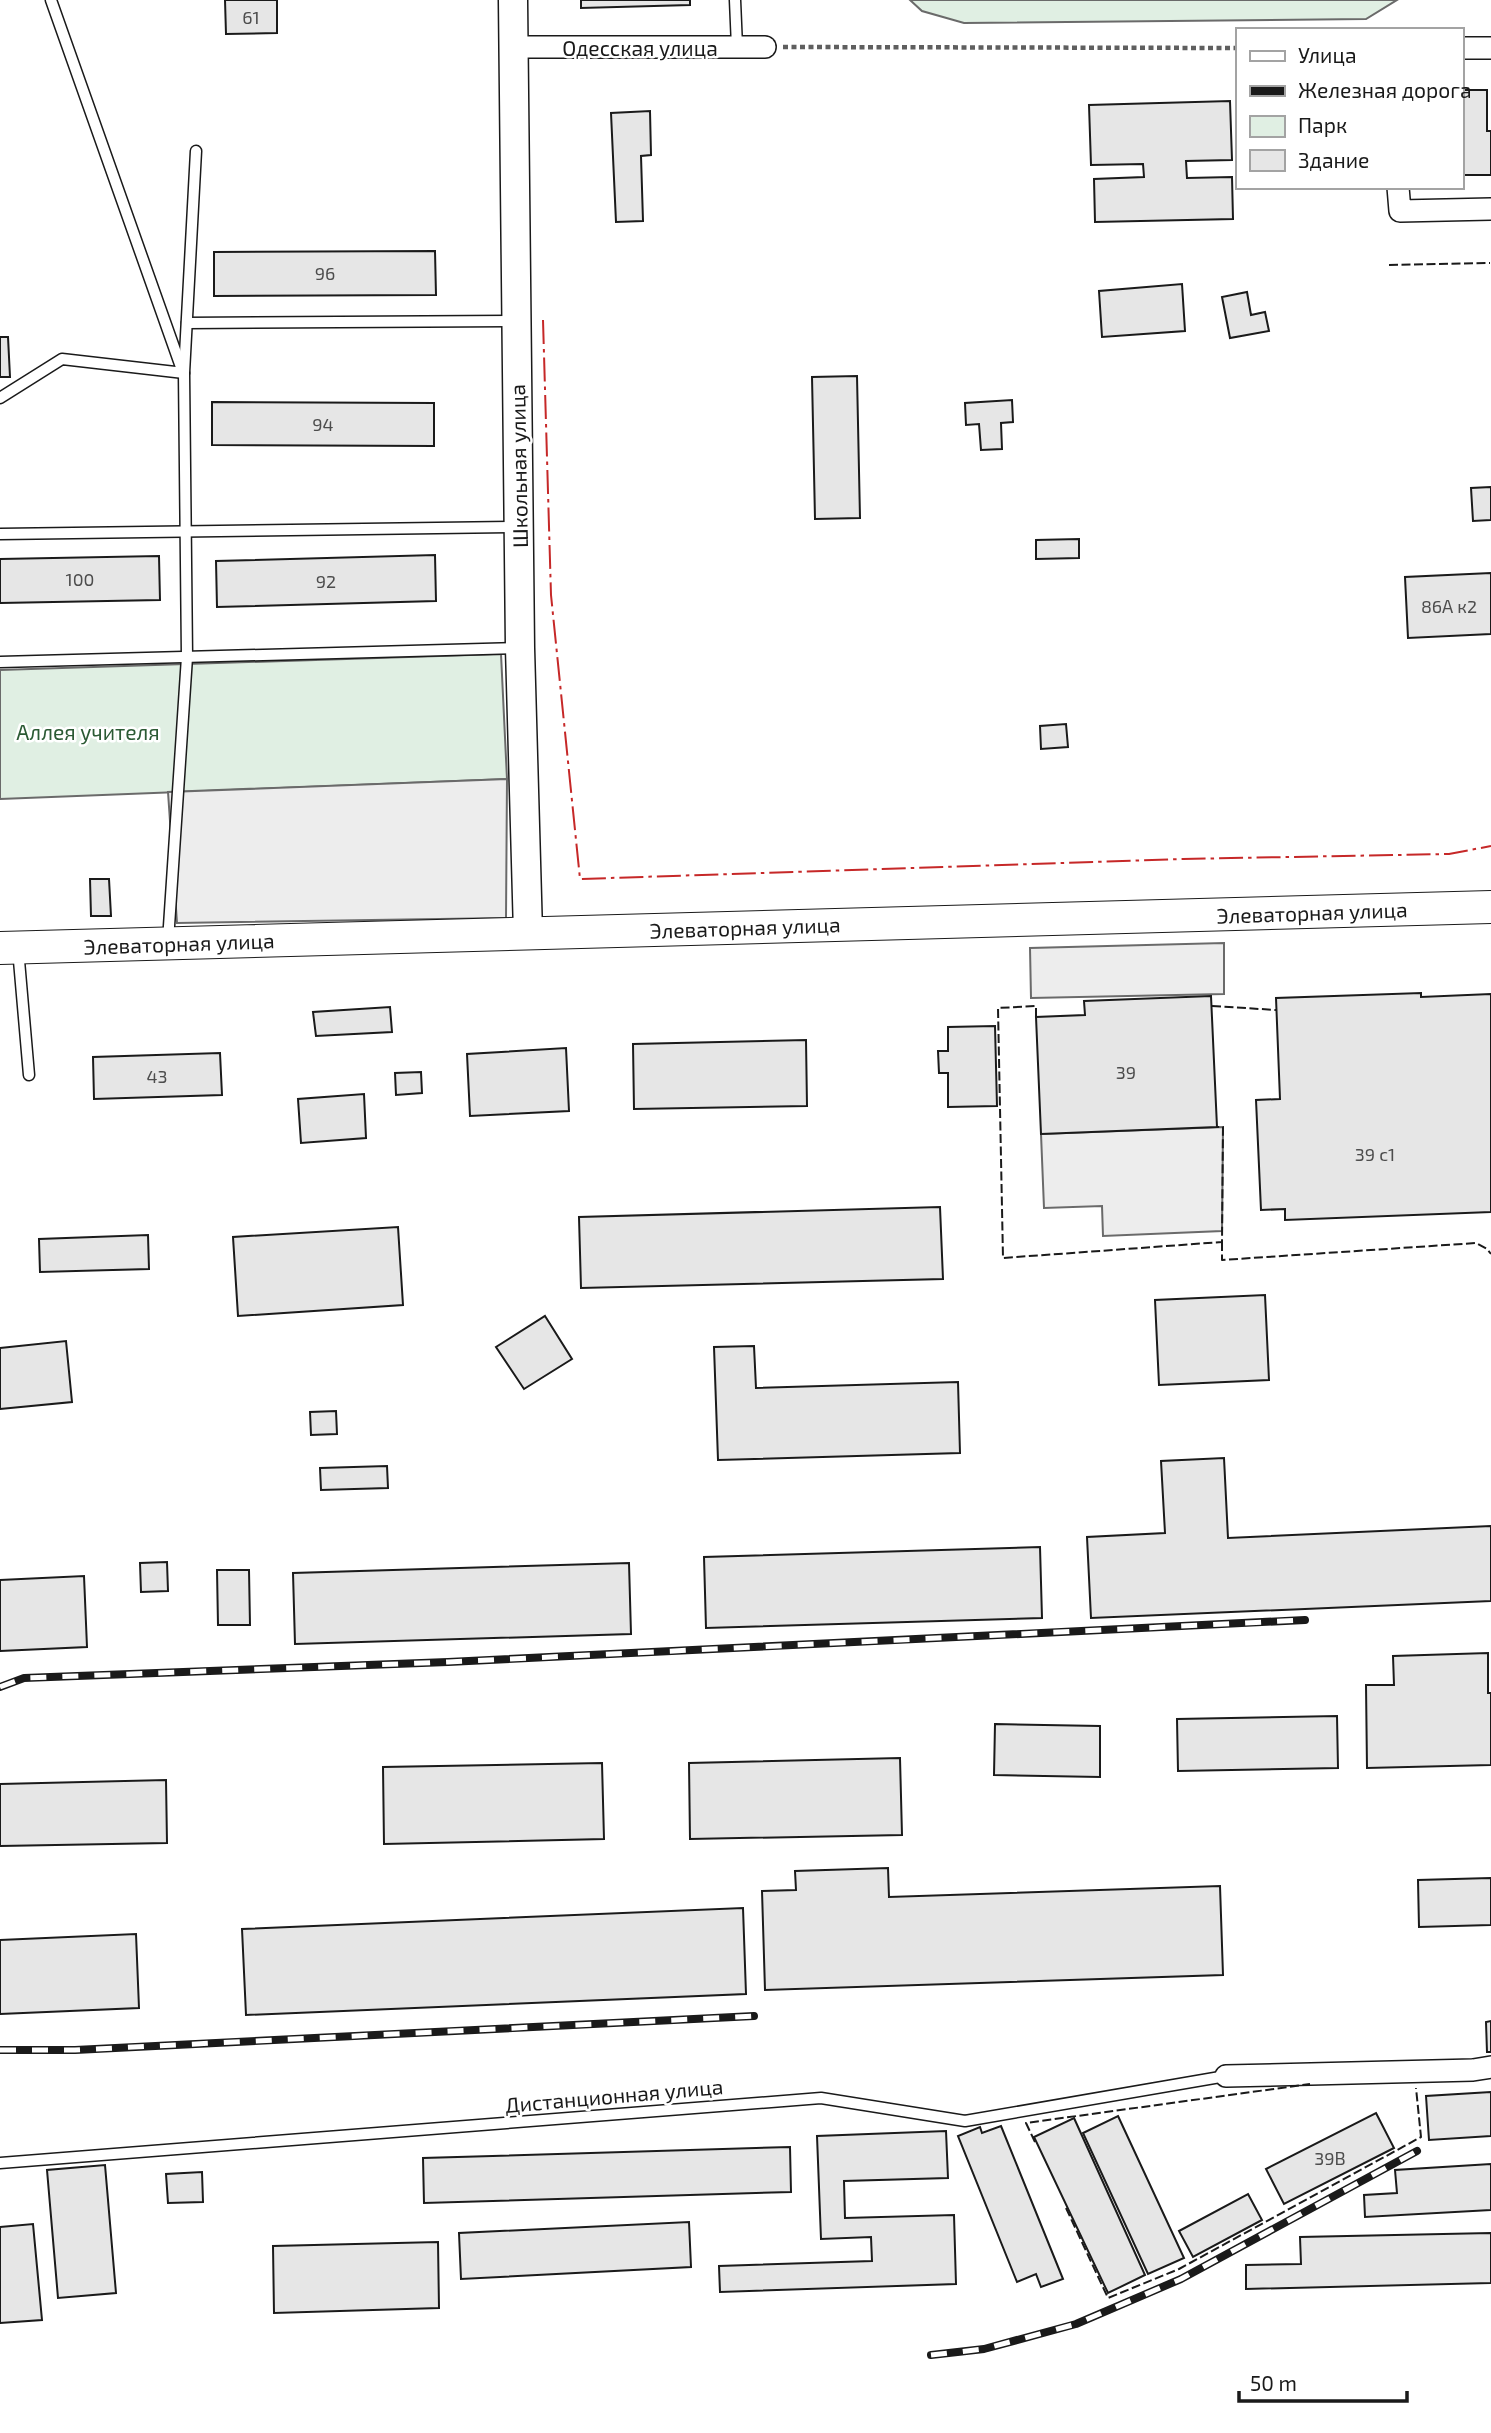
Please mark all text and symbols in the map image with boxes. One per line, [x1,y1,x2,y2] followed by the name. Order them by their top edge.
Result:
[242,6,260,28] house number: 61
[1236,28,1463,189] legend
[562,35,718,61] street label: Одесская улица
[1298,42,1357,67] text: Улица
[1298,77,1471,102] text: Железная дорога
[1298,112,1347,137] text: Парк
[1298,147,1369,172] text: Здание
[315,262,335,284] house number: 96
[504,384,533,548] street label: Школьная улица
[312,413,334,435] house number: 94
[66,568,94,590] house number: 100
[316,570,336,592] house number: 92
[1421,595,1477,617] house number: 86А к2
[16,719,160,745] park label: Аллея учителя
[1216,896,1408,929] street label: Элеваторная улица
[649,911,841,944] street label: Элеваторная улица
[83,927,275,960] street label: Элеваторная улица
[1116,1061,1136,1083] house number: 39
[146,1065,168,1087] house number: 43
[1355,1143,1395,1165] house number: 39 с1
[504,2073,724,2118] street label: Дистанционная улица
[1314,2147,1346,2169] house number: 39В
[1239,2360,1407,2404] scale bar
[1250,2370,1297,2395] text: 50 m

